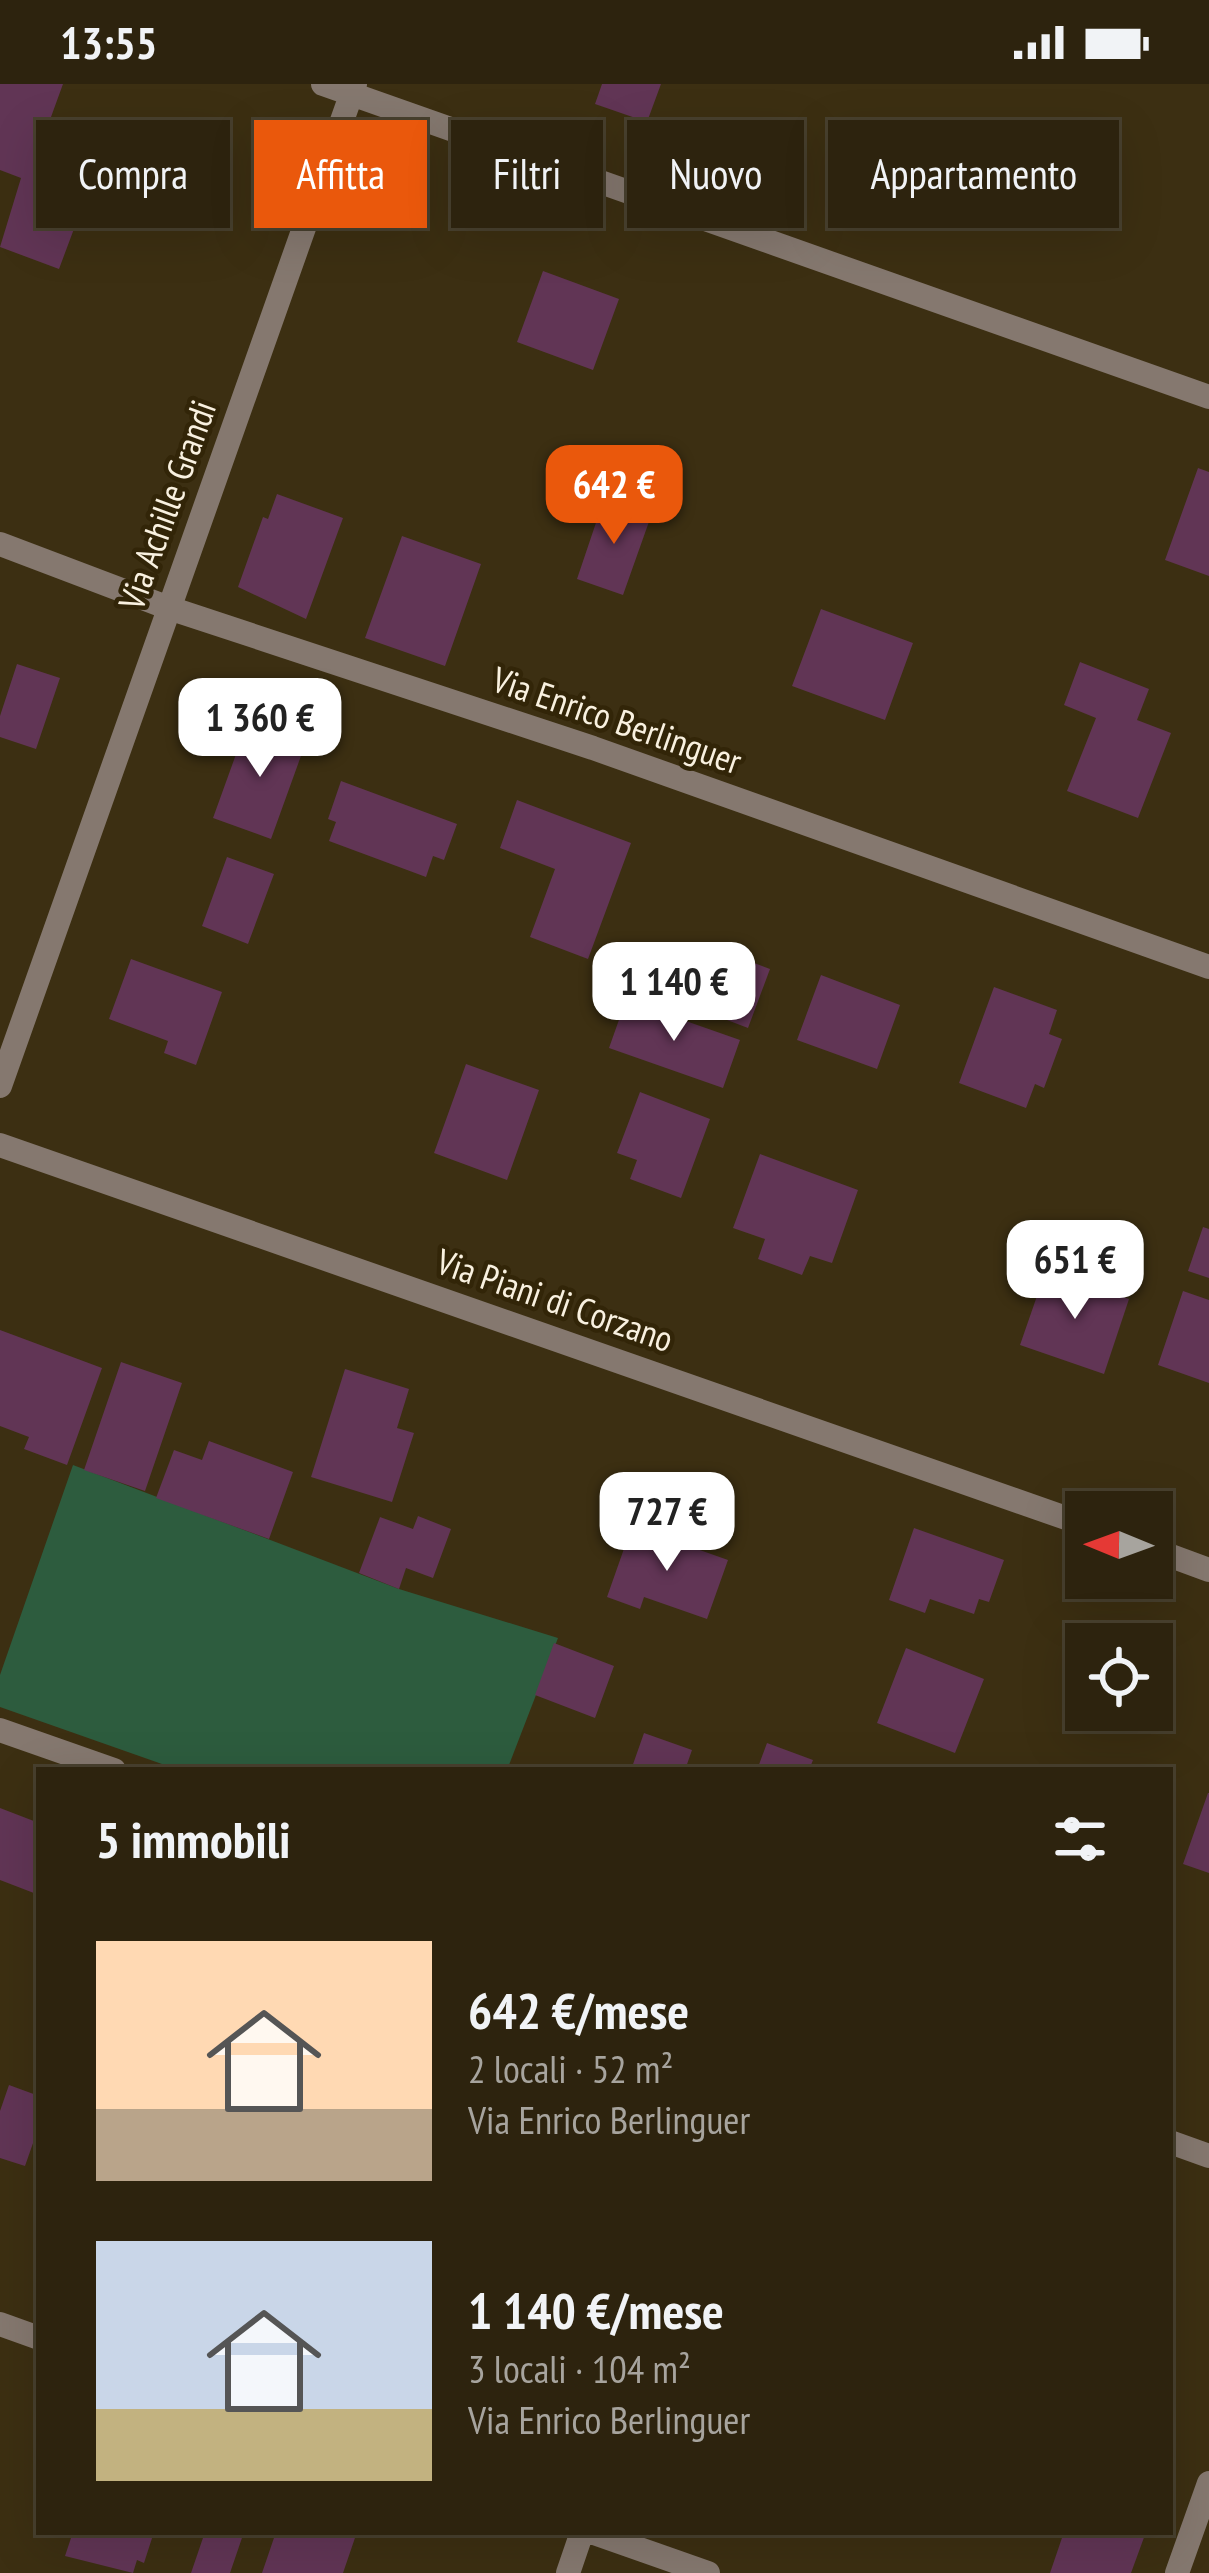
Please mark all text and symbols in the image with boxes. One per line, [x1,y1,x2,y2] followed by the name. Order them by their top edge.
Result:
[60,13,157,71] text: 13:55
[36,120,230,228] chip: Compra
[254,120,427,228] chip: Affitta
[451,120,603,228] chip: Filtri
[627,120,804,228] chip: Nuovo
[828,120,1119,228] chip: Appartamento
[107,394,226,617] street label: Via Achille Grandi
[530,445,698,547] pin: 642 €
[573,458,655,509] text: 642 €
[485,655,748,784] street label: Via Enrico Berlinguer
[149,678,371,780] pin: 1 360 €
[205,691,315,742] text: 1 360 €
[563,942,785,1044] pin: 1 140 €
[619,955,729,1006] text: 1 140 €
[991,1220,1159,1322] pin: 651 €
[1034,1233,1116,1284] text: 651 €
[430,1237,680,1362] street label: Via Piani di Corzano
[583,1472,751,1574] pin: 727 €
[627,1485,707,1536] text: 727 €
[1065,1491,1173,1599] north arrow
[1065,1491,1173,1731] map controls
[1065,1623,1173,1731] button: locate
[96,1806,291,1872] text: 5 immobili
[1047,1806,1113,1872] icon: filters
[468,1977,689,2043] text: 642 €/mese
[192,1989,336,2133] icon: home
[468,2043,673,2094] text: 2 locali · 52 m²
[468,2094,750,2145] text: Via Enrico Berlinguer
[468,2277,724,2343] text: 1 140 €/mese
[192,2289,336,2433] icon: home
[468,2343,691,2394] text: 3 locali · 104 m²
[468,2394,750,2445] text: Via Enrico Berlinguer

